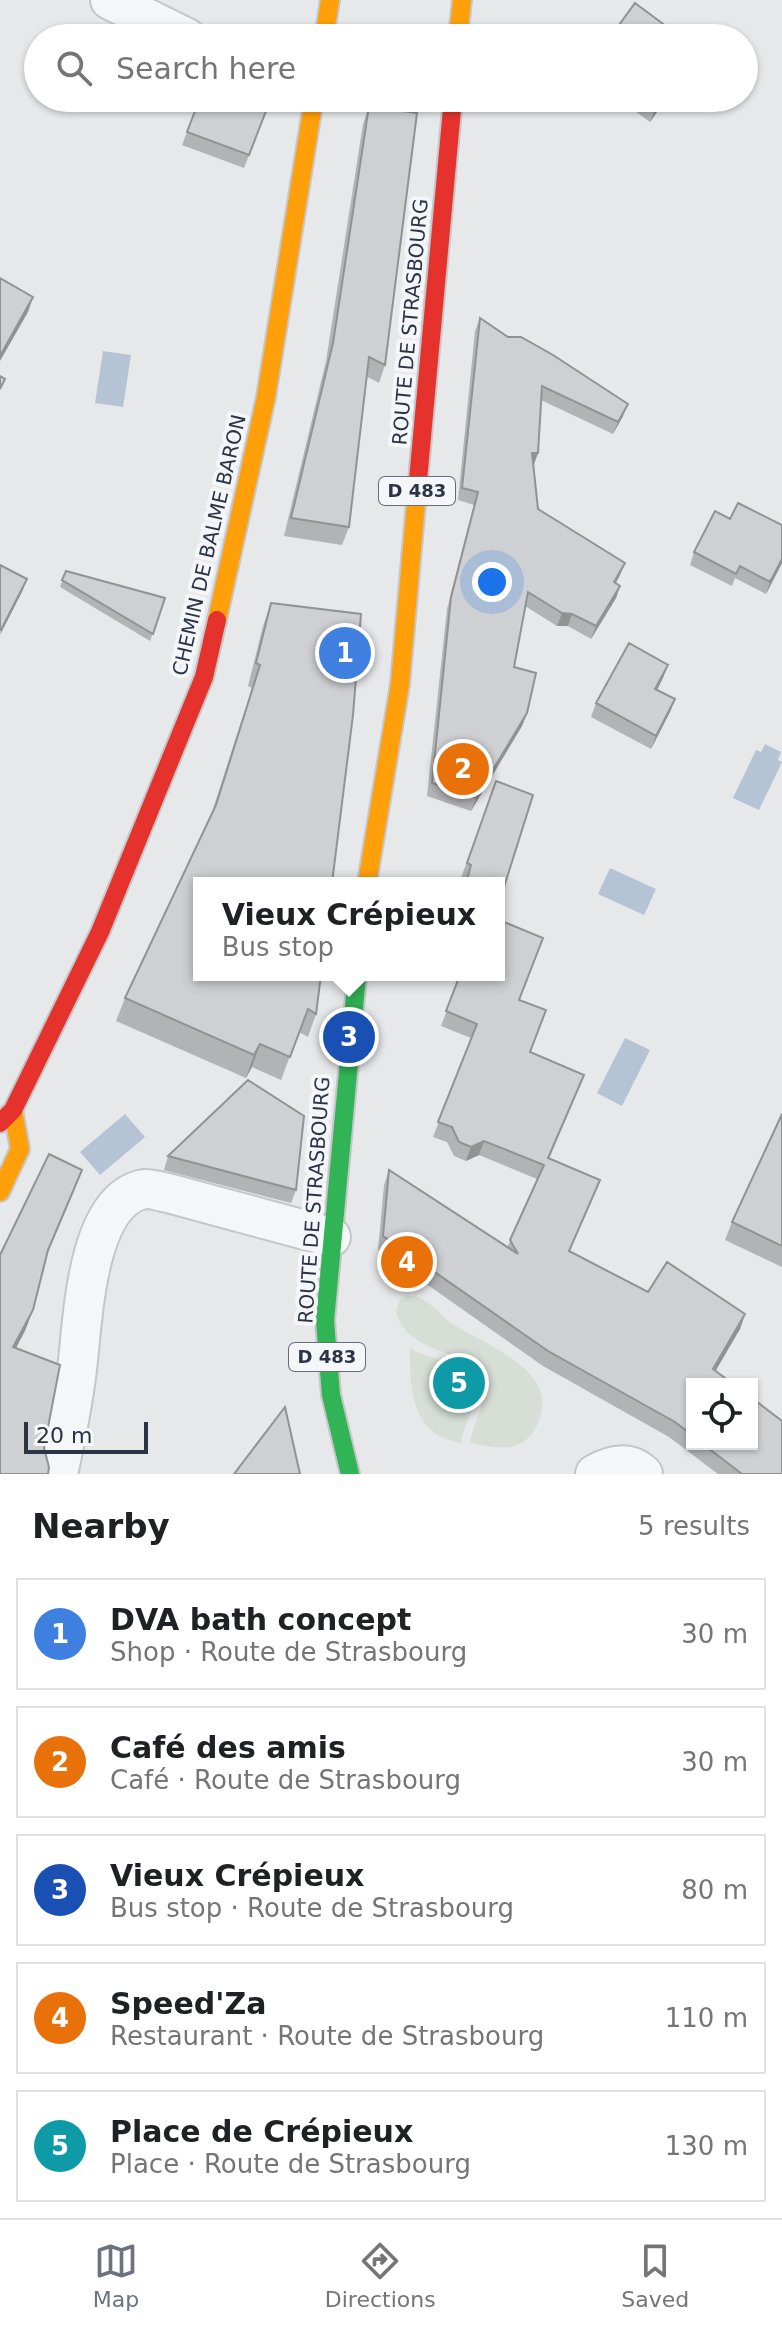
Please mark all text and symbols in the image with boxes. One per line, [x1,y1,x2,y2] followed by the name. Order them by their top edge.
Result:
[24,24,758,112] search box
[52,46,96,90] icon: search
[116,51,296,86] text: Search here
[387,198,433,446] street label: ROUTE DE STRASBOURG
[167,412,251,678] street label: CHEMIN DE BALME BARON
[379,477,455,505] road number: D 483
[472,562,512,602] your location
[319,623,371,683] pin: 1
[437,739,489,799] pin: 2
[193,877,505,981] popup
[222,897,476,932] text: Vieux Crépieux
[222,932,334,962] text: Bus stop
[323,1007,375,1067] pin: 3
[293,1076,335,1324] street label: ROUTE DE STRASBOURG
[381,1232,433,1292] pin: 4
[289,1343,365,1371] road number: D 483
[433,1353,485,1413] pin: 5
[686,1378,758,1450] map controls
[686,1378,758,1450] button: locate
[24,1418,148,1454] scale bar
[36,1423,92,1448] text: 20 m
[32,1506,170,1546] text: Nearby
[638,1511,750,1541] text: 5 results
[110,1602,411,1637] text: DVA bath concept
[51,1619,69,1649] text: 1
[681,1619,748,1649] text: 30 m
[110,1637,467,1667] text: Shop · Route de Strasbourg
[110,1730,346,1765] text: Café des amis
[51,1747,69,1777] text: 2
[681,1747,748,1777] text: 30 m
[110,1765,461,1795] text: Café · Route de Strasbourg
[110,1858,364,1893] text: Vieux Crépieux
[51,1875,69,1905] text: 3
[681,1875,748,1905] text: 80 m
[110,1893,514,1923] text: Bus stop · Route de Strasbourg
[110,1986,266,2021] text: Speed'Za
[51,2003,69,2033] text: 4
[665,2003,748,2033] text: 110 m
[110,2021,544,2051] text: Restaurant · Route de Strasbourg
[110,2114,413,2149] text: Place de Crépieux
[51,2131,69,2161] text: 5
[665,2131,748,2161] text: 130 m
[110,2149,471,2179] text: Place · Route de Strasbourg
[93,2239,139,2312] tab: Map
[325,2239,436,2312] tab: Directions
[621,2239,689,2312] tab: Saved

